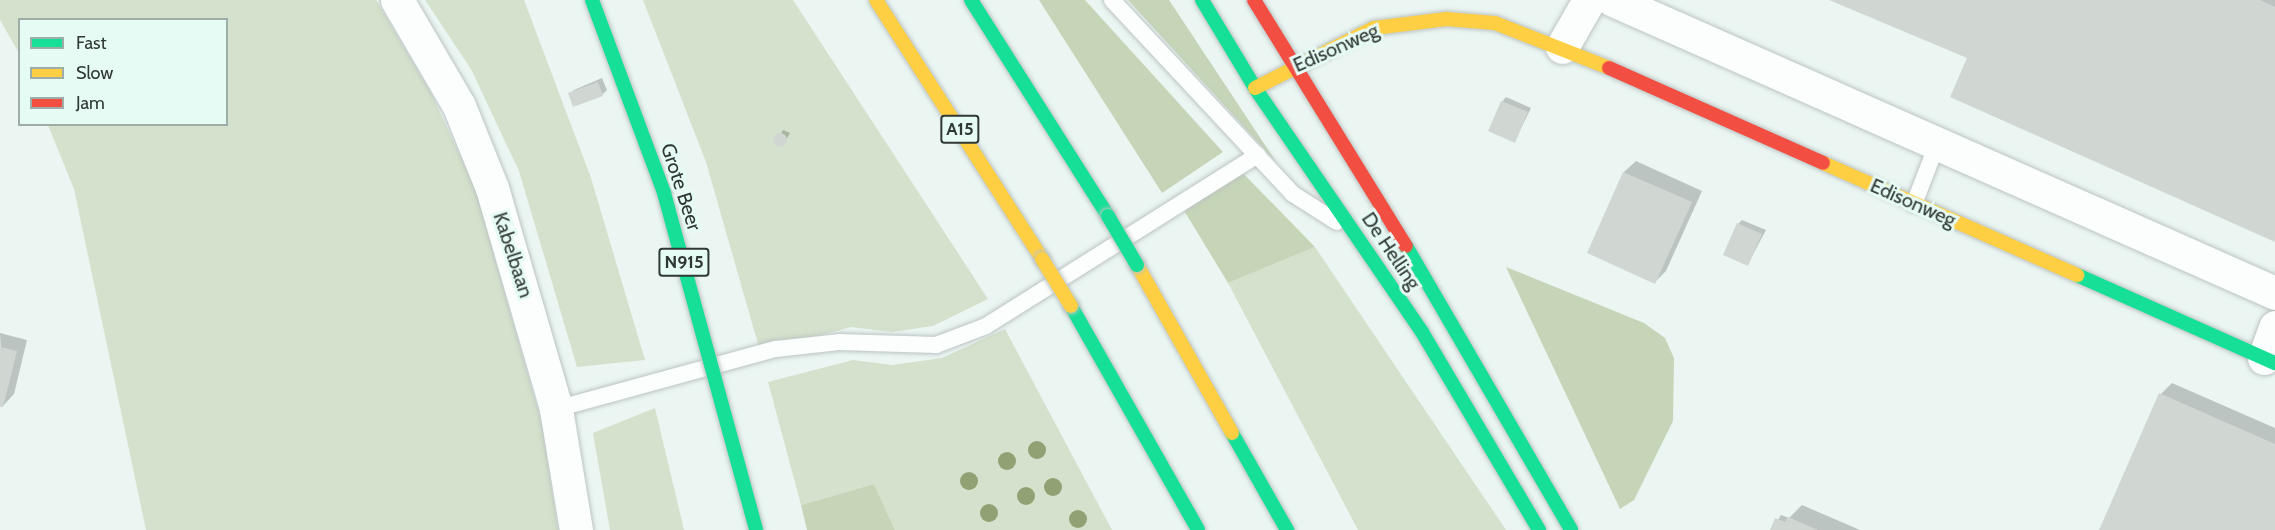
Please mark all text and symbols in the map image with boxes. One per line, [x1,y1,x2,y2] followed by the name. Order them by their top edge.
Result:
[18,18,228,126] legend
[1290,19,1382,77] street label: Edisonweg
[76,32,107,54] text: Fast
[76,62,113,84] text: Slow
[76,92,105,114] text: Jam
[939,114,981,144] road number: A15
[656,140,706,234] street label: Grote Beer
[1867,174,1959,232] street label: Edisonweg
[1356,208,1426,294] street label: De Helling
[488,209,538,301] street label: Kabelbaan
[657,247,711,277] road number: N915

